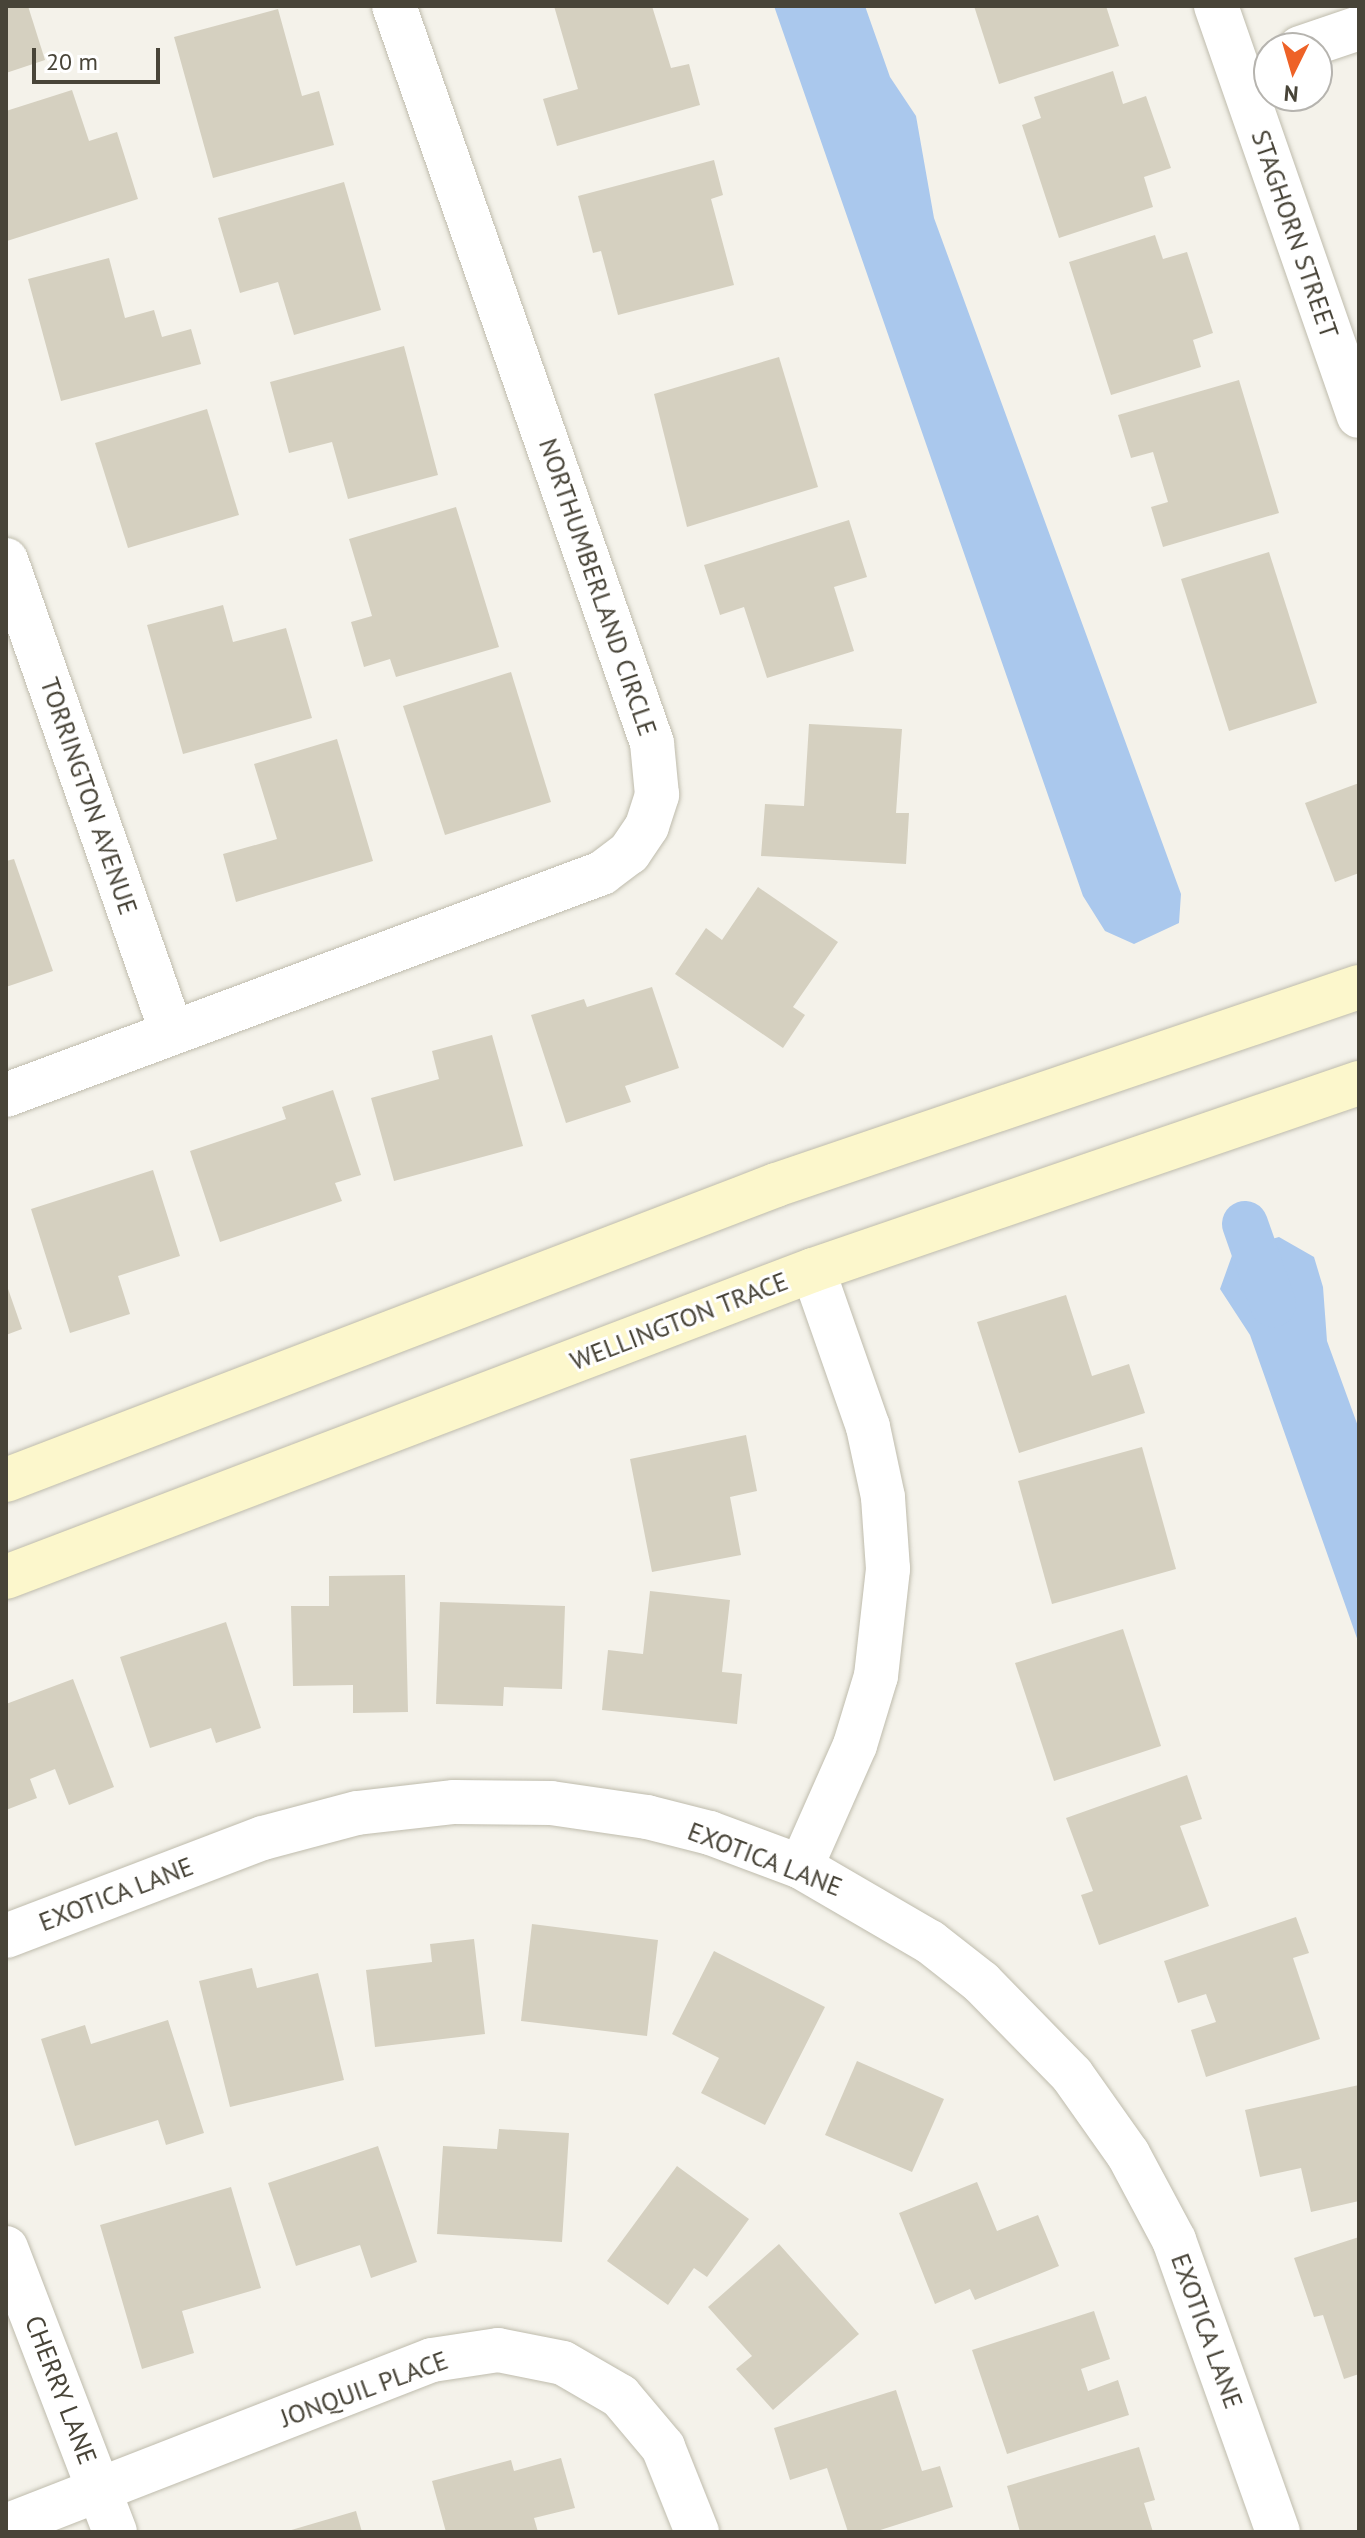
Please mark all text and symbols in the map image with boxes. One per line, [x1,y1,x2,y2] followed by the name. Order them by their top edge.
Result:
[36,32,164,82] scale bar
[1253,32,1333,112] north arrow
[46,46,98,77] text: 20 m
[1283,79,1300,108] text: N
[1245,126,1345,342] street label: STAGHORN STREET
[532,434,664,740] street label: NORTHUMBERLAND CIRCLE
[34,673,144,919] street label: TORRINGTON AVENUE
[565,1265,793,1377] street label: WELLINGTON TRACE
[683,1815,847,1903] street label: EXOTICA LANE
[34,1850,198,1938] street label: EXOTICA LANE
[1164,2249,1250,2413] street label: EXOTICA LANE
[18,2311,104,2469] street label: CHERRY LANE
[275,2344,453,2434] street label: JONQUIL PLACE

